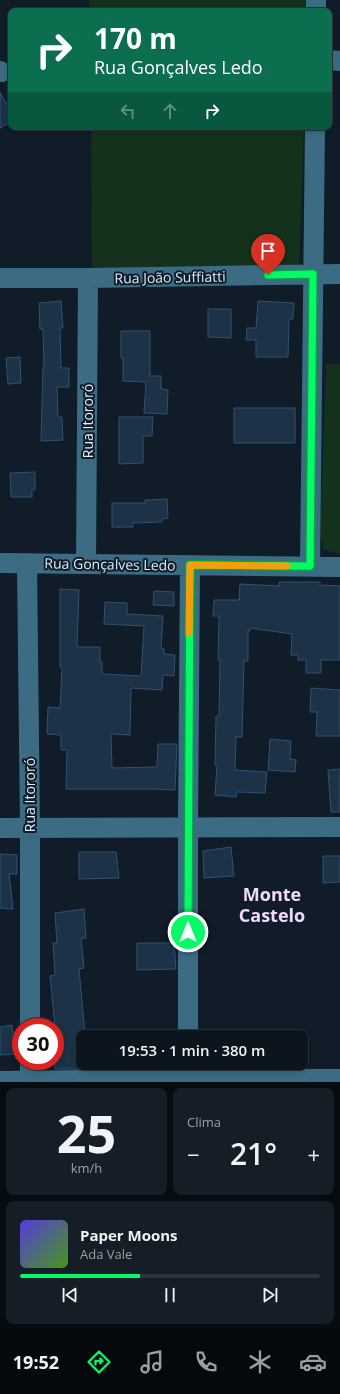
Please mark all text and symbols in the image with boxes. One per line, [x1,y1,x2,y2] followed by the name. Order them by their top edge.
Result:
[94,19,177,57] text: 170 m
[28,24,80,76] icon: right
[94,55,263,79] text: Rua Gonçalves Ledo
[117,100,139,122] icon: left
[159,100,181,122] icon: ahead
[201,100,223,122] icon: right
[251,234,285,275] pin
[257,240,279,262] icon: arrive
[114,267,226,287] street label: Rua João Suffiatti
[78,384,97,458] street label: Rua Itororó
[44,553,176,575] street label: Rua Gonçalves Ledo
[20,758,39,832] street label: Rua Itororó
[239,882,305,927] district label: Monte Castelo
[167,911,209,953] position arrow
[12,1018,64,1070] speed limit sign: 30
[119,1040,265,1060] text: 19:53 · 1 min · 380 m
[57,1097,116,1168] text: 25
[187,1113,221,1131] text: Clima
[230,1133,277,1174] text: 21°
[187,1139,200,1169] text: −
[307,1139,320,1169] text: +
[71,1159,102,1177] text: km/h
[80,1225,178,1245] text: Paper Moons
[80,1245,132,1263] text: Ada Vale
[59,1284,81,1306] icon: previous
[159,1284,181,1306] icon: pause
[259,1284,281,1306] icon: next
[85,1348,113,1376] icon: directions
[138,1348,166,1376] icon: music
[192,1348,220,1376] icon: phone
[246,1348,274,1376] icon: climate
[299,1348,327,1376] icon: car
[13,1350,59,1374] text: 19:52

